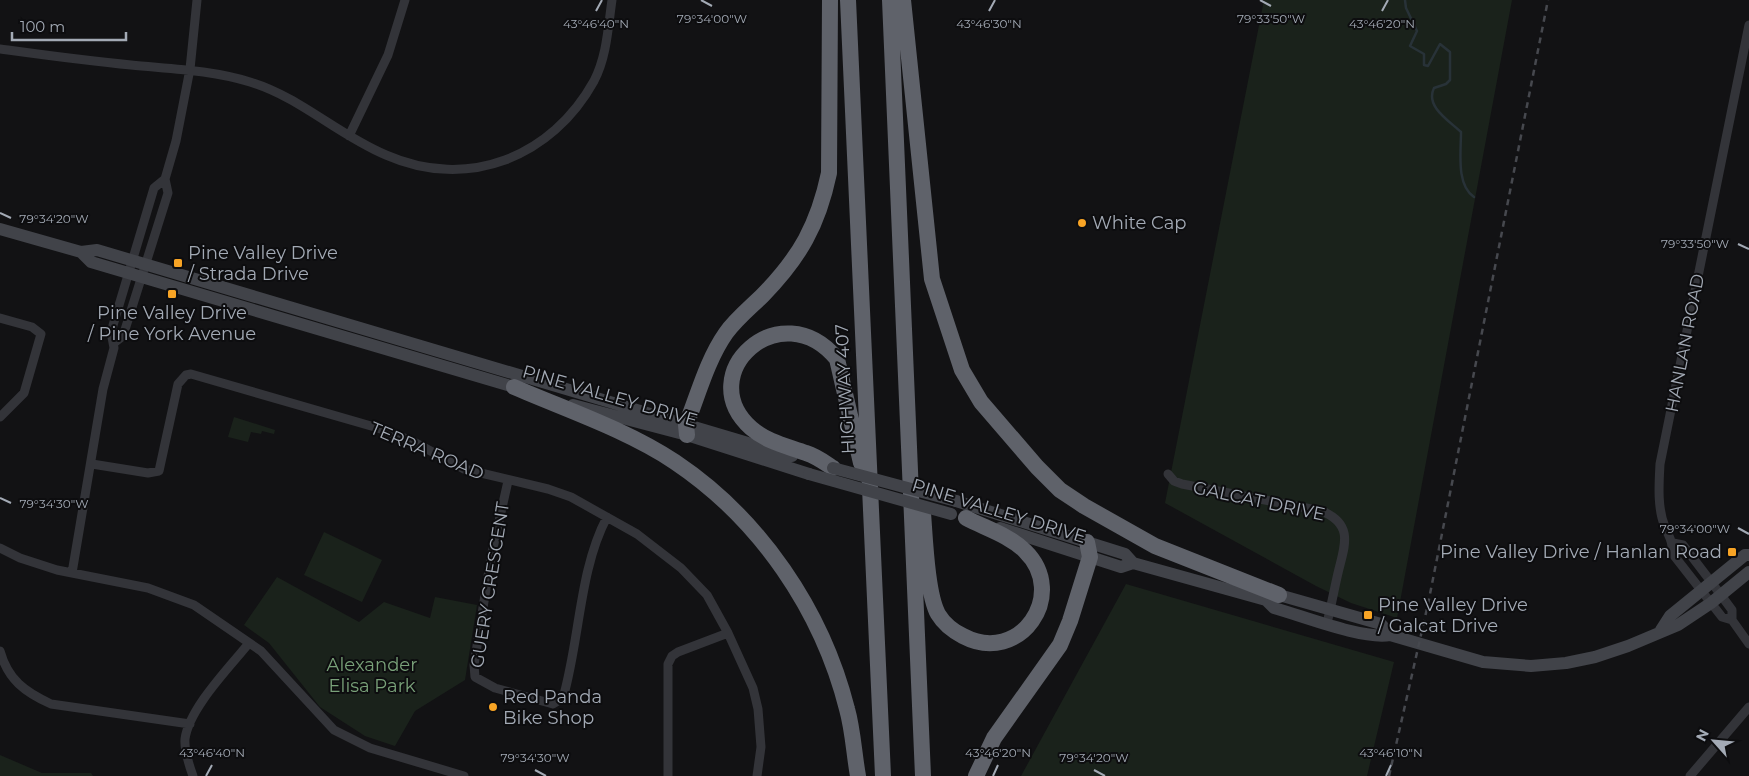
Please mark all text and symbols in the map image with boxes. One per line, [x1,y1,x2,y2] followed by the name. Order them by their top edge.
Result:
[12,10,126,42] scale bar
[677,11,747,26] text: 79°34'00"W
[1237,11,1305,26] text: 79°33'50"W
[563,16,629,31] text: 43°46'40"N
[956,16,1022,31] text: 43°46'30"N
[1349,16,1415,31] text: 43°46'20"N
[20,17,65,36] text: 100 m
[19,211,89,226] text: 79°34'20"W
[1092,212,1187,234] place label: White Cap
[1076,217,1088,229] marker: White Cap
[1661,236,1729,251] text: 79°33'50"W
[187,242,338,285] place label: Pine Valley Drive / Strada Drive
[172,257,184,269] marker: Pine Valley Drive / Strada Drive
[1661,272,1709,414] street label: HANLAN ROAD
[166,288,178,300] marker: Pine Valley Drive / Pine York Avenue
[87,302,256,345] place label: Pine Valley Drive / Pine York Avenue
[831,323,859,455] street label: HIGHWAY 407
[520,360,700,432] street label: PINE VALLEY DRIVE
[367,417,487,485] street label: TERRA ROAD
[909,474,1089,548] street label: PINE VALLEY DRIVE
[1191,476,1327,526] street label: GALCAT DRIVE
[19,496,89,511] text: 79°34'30"W
[466,500,514,670] street label: GUERY CRESCENT
[1660,521,1730,536] text: 79°34'00"W
[1440,541,1722,563] place label: Pine Valley Drive / Hanlan Road
[1726,546,1738,558] marker: Pine Valley Drive / Hanlan Road
[1377,594,1528,637] place label: Pine Valley Drive / Galcat Drive
[1362,609,1374,621] marker: Pine Valley Drive / Galcat Drive
[327,654,417,697] park label: Alexander Elisa Park
[503,686,602,729] place label: Red Panda Bike Shop
[487,701,499,713] marker: Red Panda Bike Shop
[1689,716,1739,766] north arrow
[1692,726,1713,744] text: N
[179,745,245,760] text: 43°46'40"N
[965,745,1031,760] text: 43°46'20"N
[1359,745,1423,760] text: 43°46'10"N
[500,750,570,765] text: 79°34'30"W
[1059,750,1129,765] text: 79°34'20"W

